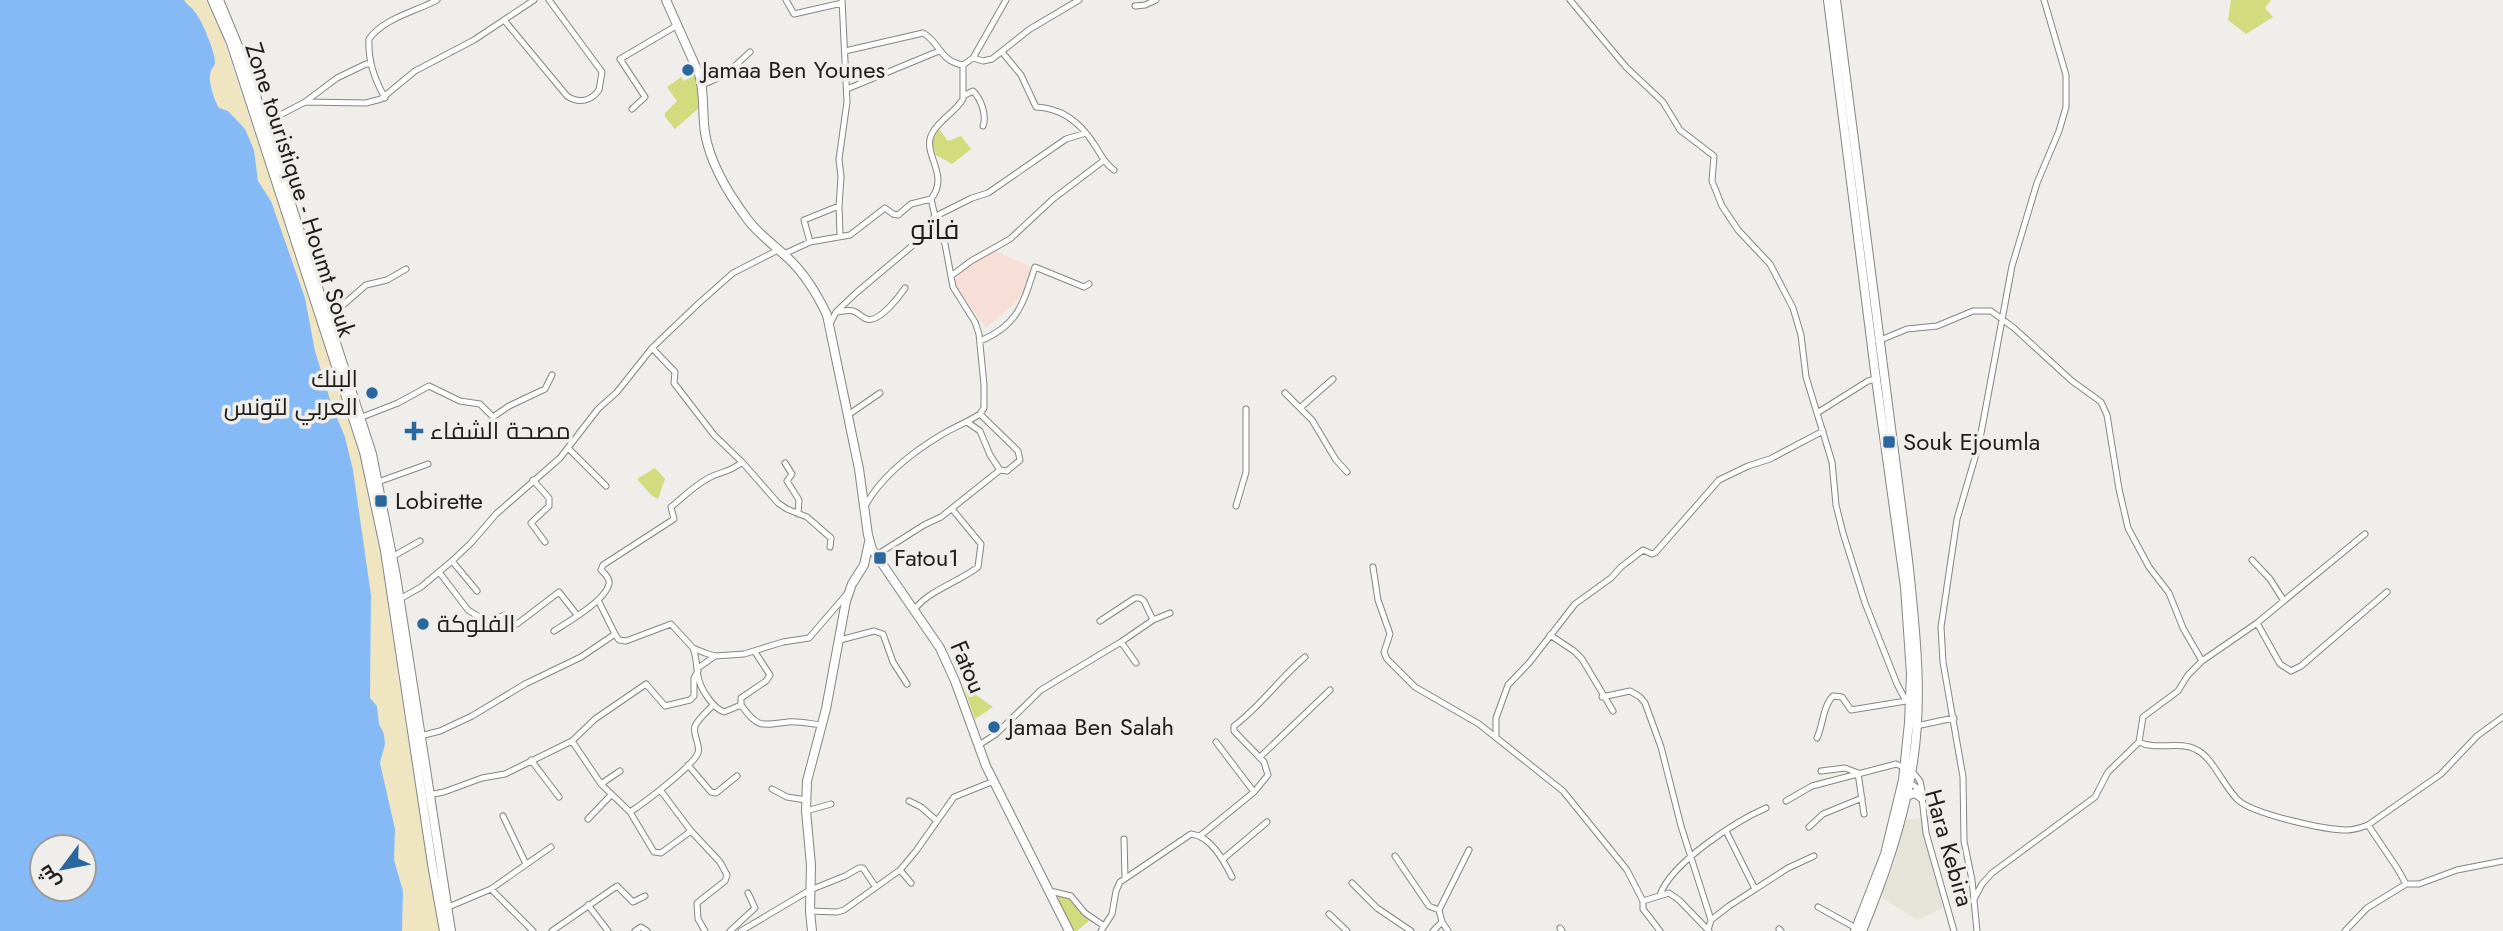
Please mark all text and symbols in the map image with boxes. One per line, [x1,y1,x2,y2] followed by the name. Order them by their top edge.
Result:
[236,38,365,342] street label: Zone touristique - Houmt Souk
[699,52,885,87] place label: Jamaa Ben Younes
[680,62,696,78] marker: Jamaa Ben Younes
[911,209,959,250] district label: فاتو
[224,361,358,426] place label: البنك العربي لتونس
[364,385,380,401] marker: البنك العربي لتونس
[430,413,571,448] place label: مصحة الشفاء
[404,421,424,441] marker: مصحة الشفاء
[1903,424,2040,459] place label: Souk Ejoumla
[1881,434,1897,450] marker: Souk Ejoumla
[395,483,483,518] place label: Lobirette
[373,493,389,509] marker: Lobirette
[894,540,959,575] place label: Fatou1
[872,550,888,566] marker: Fatou1
[437,606,516,641] place label: الفلوكة
[415,616,431,632] marker: الفلوكة
[942,635,995,699] street label: Fatou
[1005,709,1174,744] place label: Jamaa Ben Salah
[986,719,1002,735] marker: Jamaa Ben Salah
[1916,785,1983,911] street label: Hara Kebira
[28,833,98,903] north arrow
[31,859,67,894] text: ش

